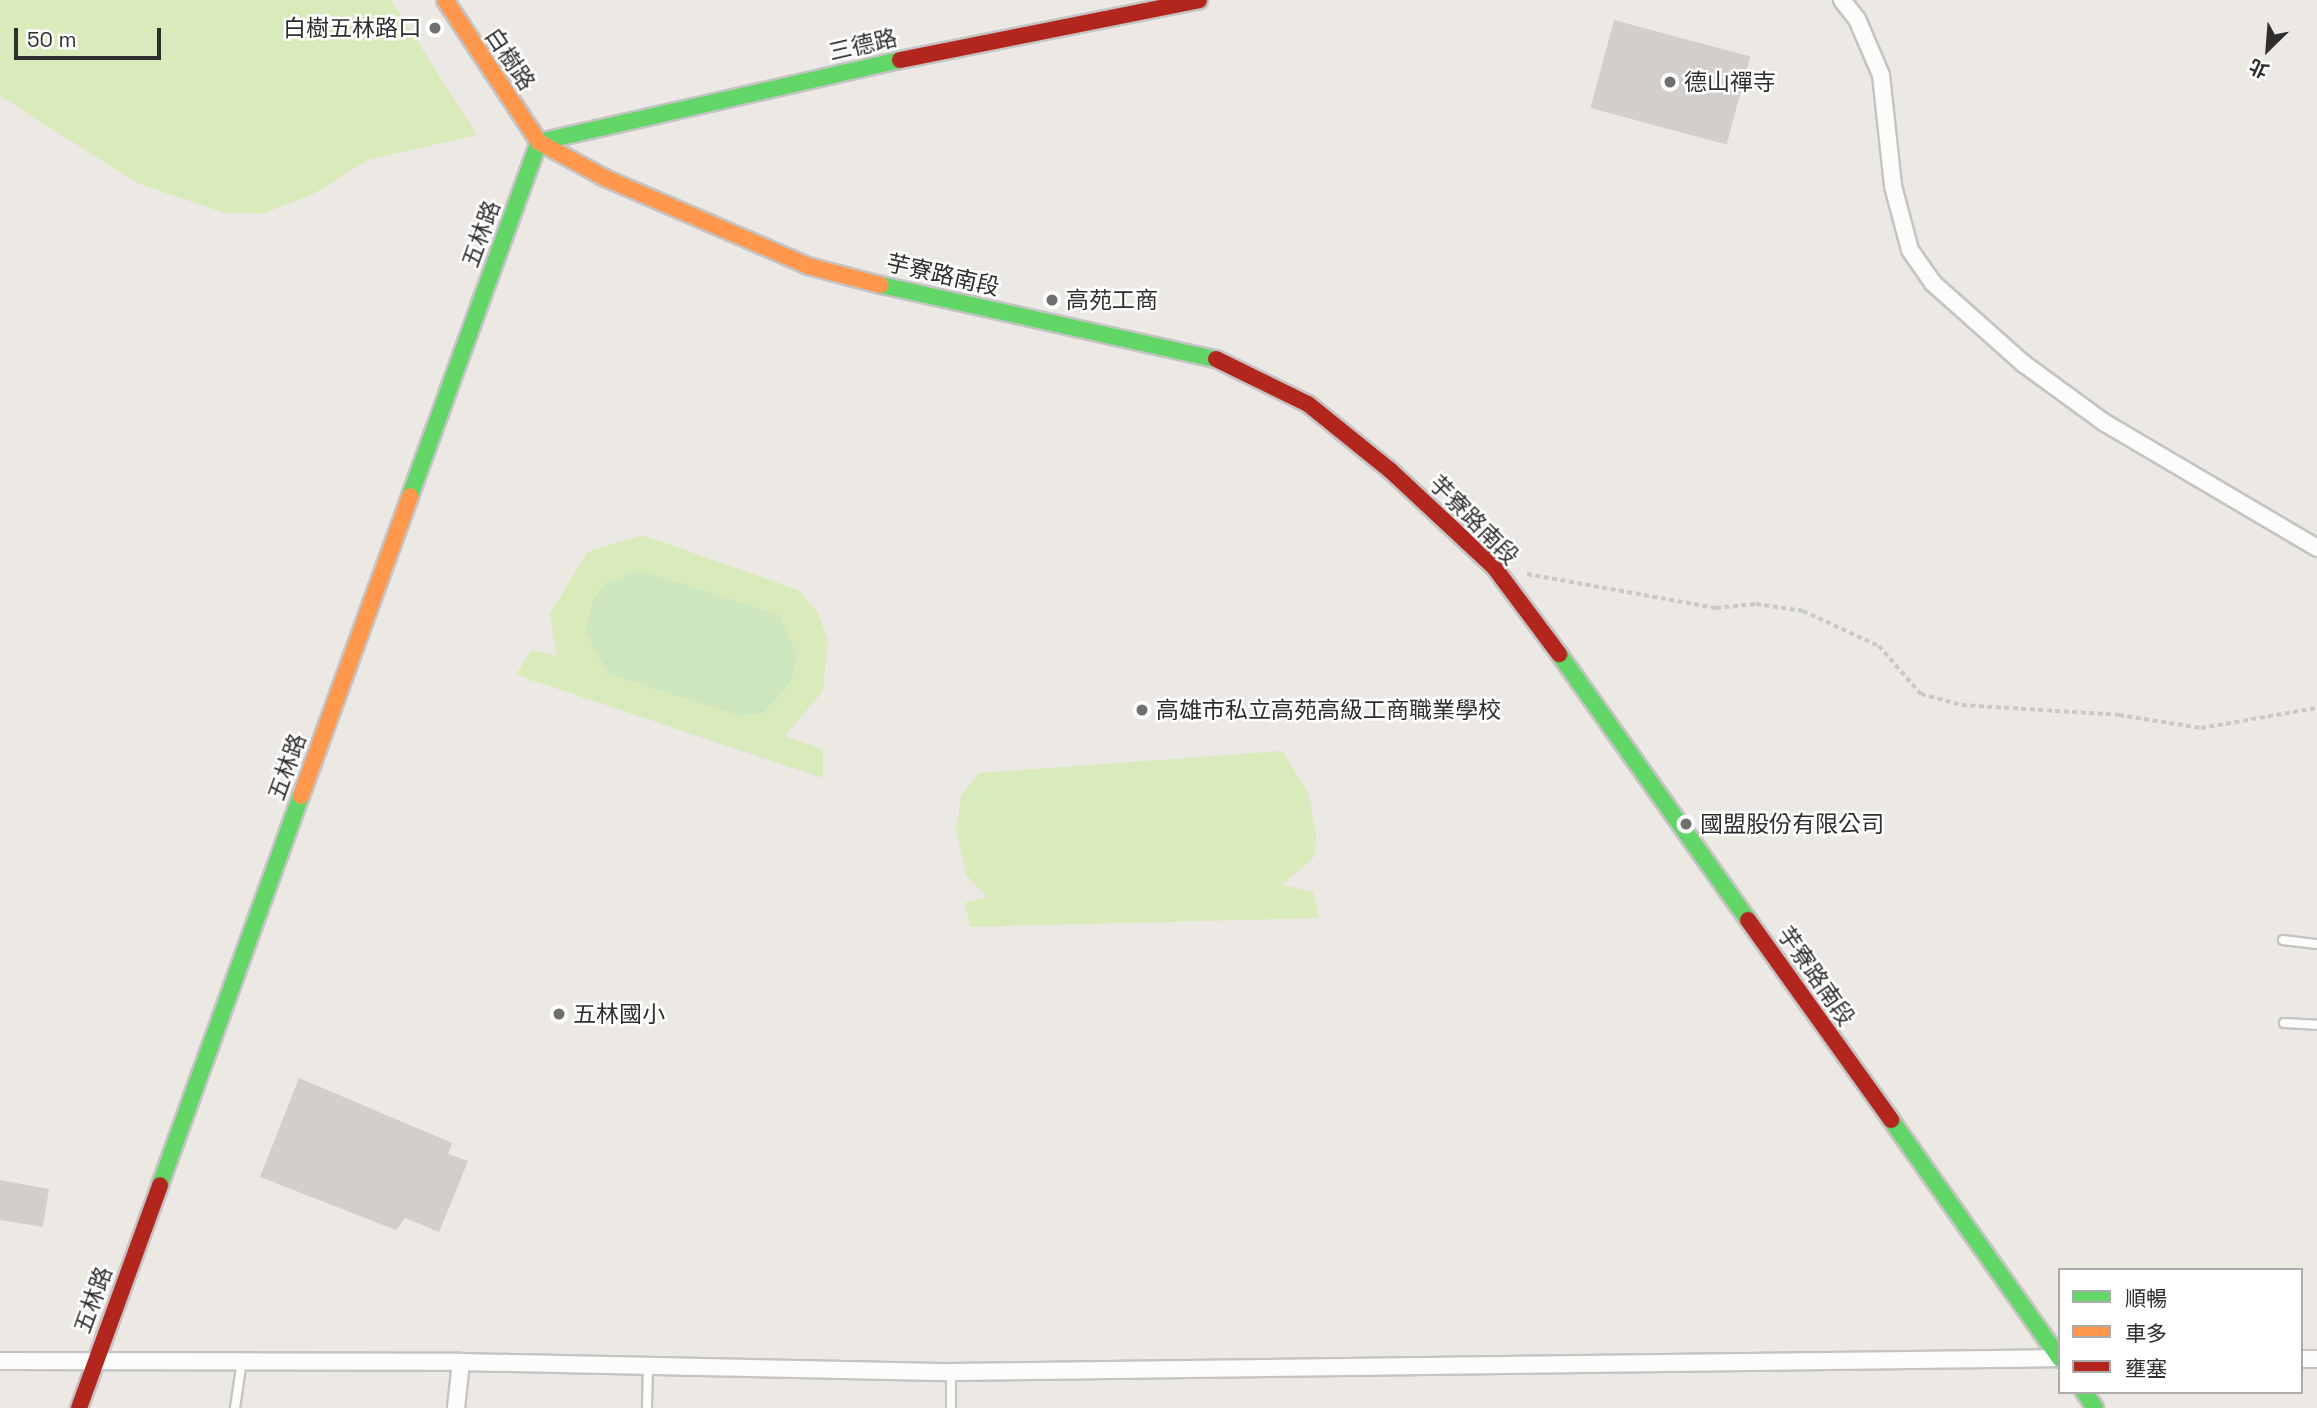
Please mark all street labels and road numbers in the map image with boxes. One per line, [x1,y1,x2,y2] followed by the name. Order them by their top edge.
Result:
[479,23,541,95] street label: 白樹路
[826,24,900,66] street label: 三德路
[456,197,506,271] street label: 五林路
[884,249,1002,301] street label: 芋寮路南段
[1424,470,1524,570] street label: 芋寮路南段
[262,730,312,804] street label: 五林路
[1772,921,1860,1031] street label: 芋寮路南段
[68,1263,118,1337] street label: 五林路

